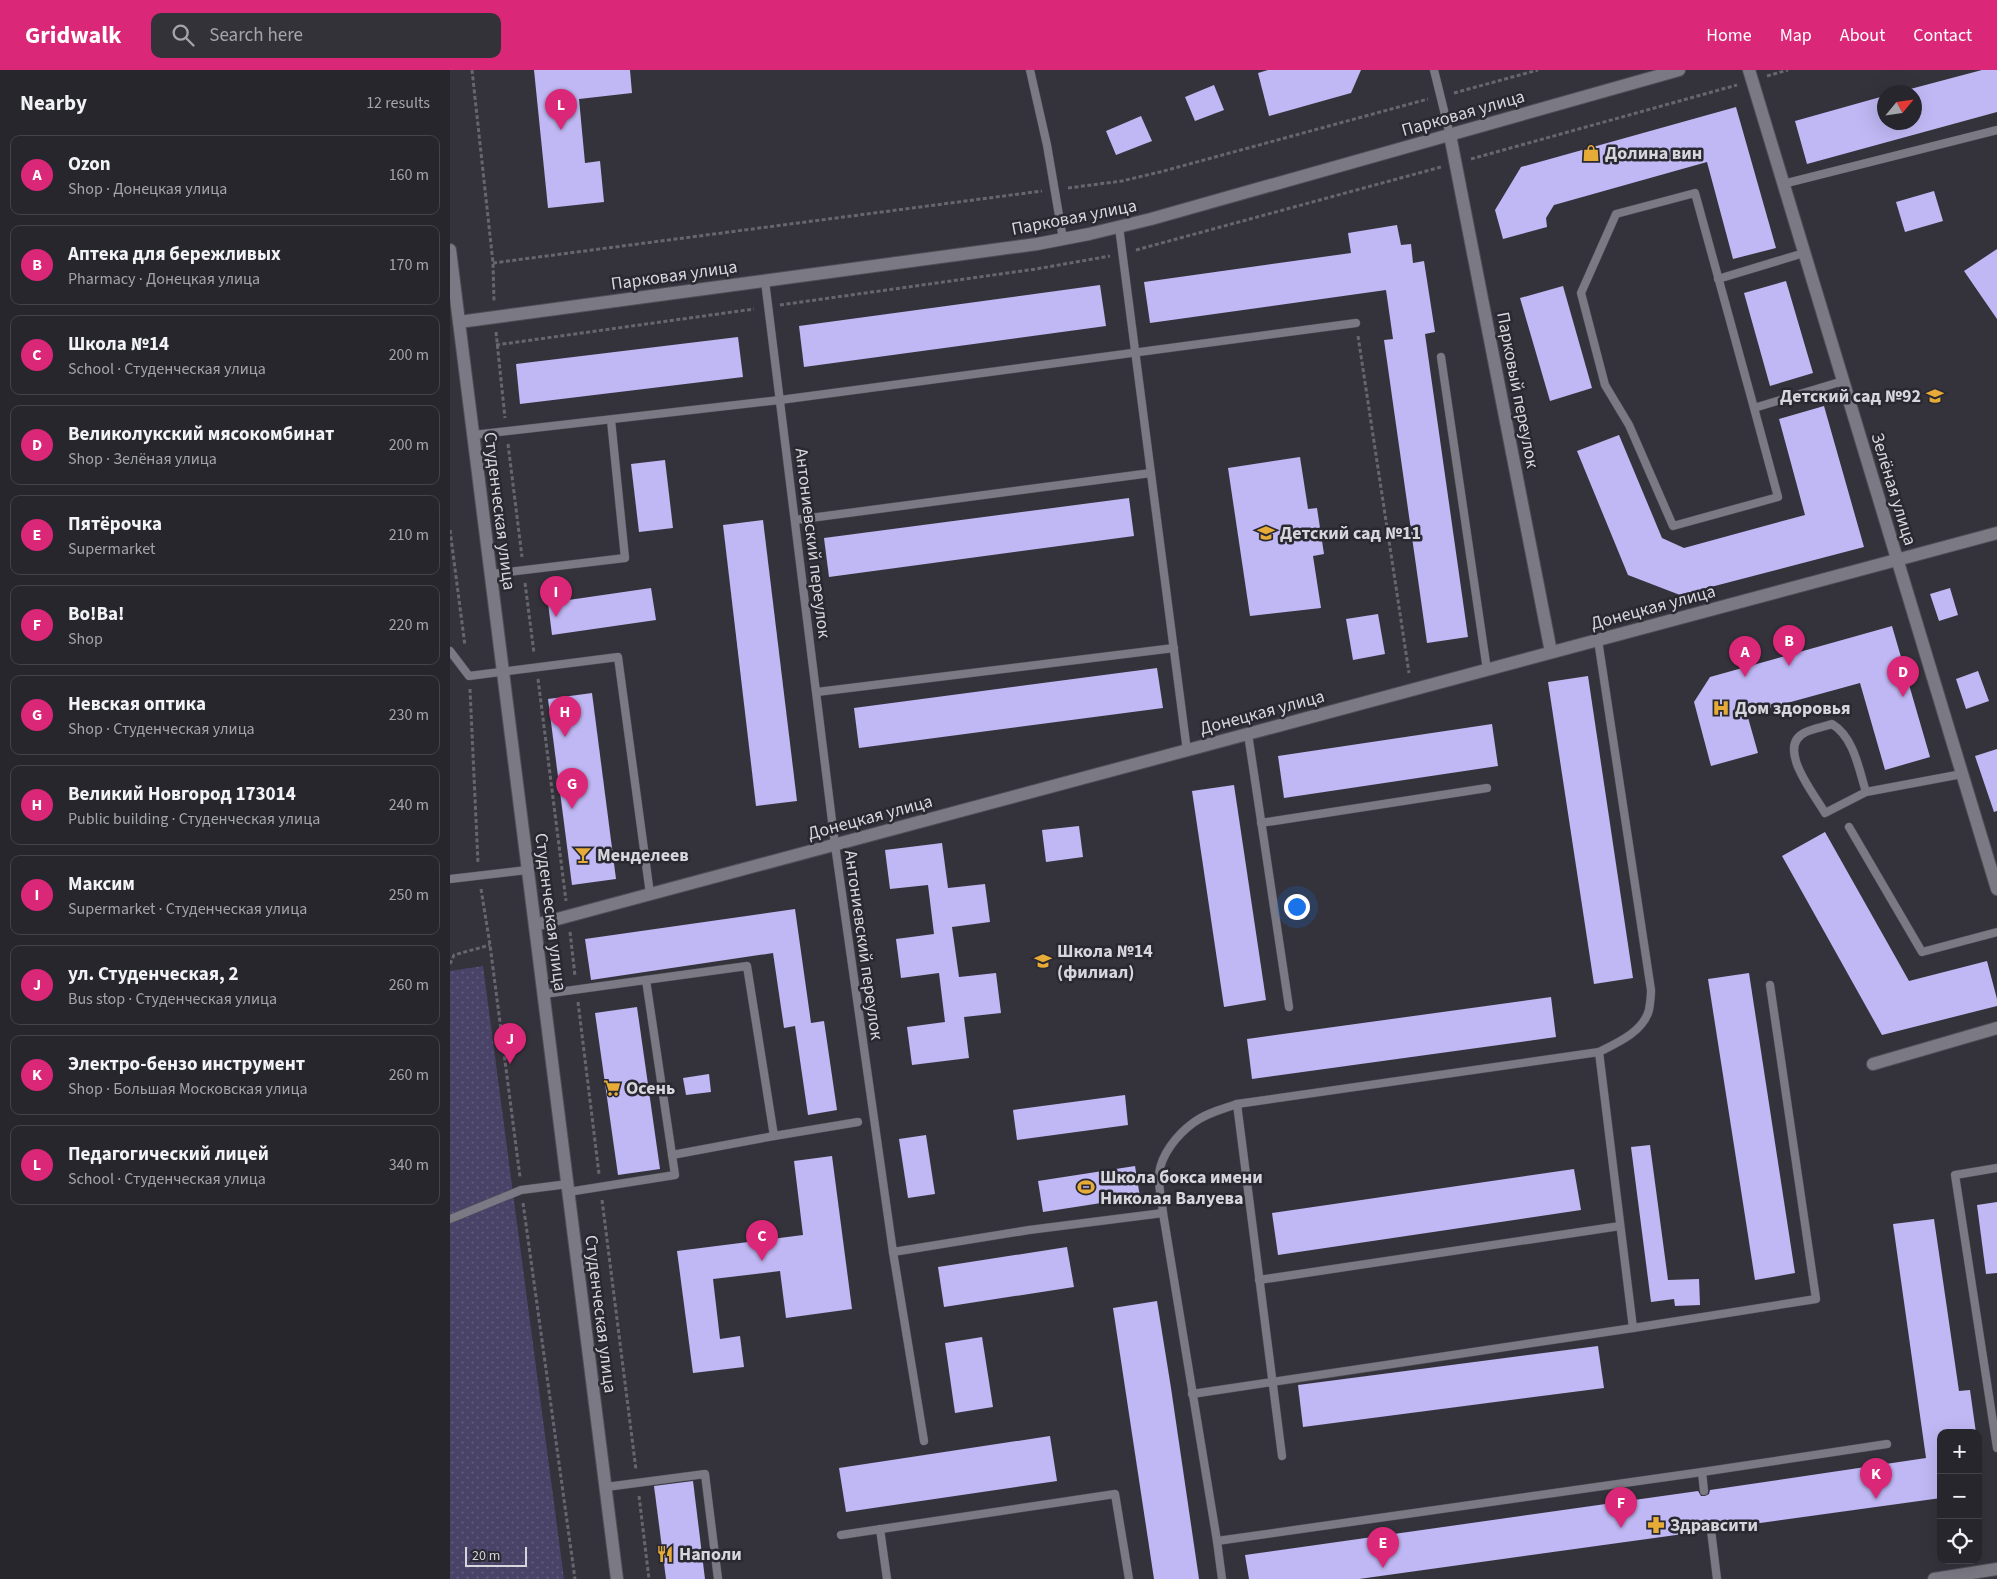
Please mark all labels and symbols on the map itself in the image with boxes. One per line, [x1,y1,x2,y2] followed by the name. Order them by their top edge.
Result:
[1399,84,1528,143] street label: Парковая улица
[1877,85,1922,130] north arrow
[545,89,577,130] pin: L
[1605,141,1702,166] place label: Долина вин
[1581,143,1601,163] shop icon: Долина вин
[1009,193,1139,242] street label: Парковая улица
[609,254,739,297] street label: Парковая улица
[1490,310,1545,470] street label: Парковый переулок
[1780,384,1921,409] place label: Детский сад №92
[1925,386,1945,406] school or university icon: Детский сад №92
[1865,430,1923,549] street label: Зелёная улица
[477,431,522,592] street label: Студенческая улица
[788,446,837,640] street label: Антониевский переулок
[1280,521,1421,546] place label: Детский сад №11
[1256,523,1276,543] school or university icon: Детский сад №11
[540,576,572,617] pin: I
[1588,579,1718,636] street label: Донецкая улица
[1773,625,1805,666] pin: B
[1729,636,1761,677] pin: A
[1887,656,1919,697] pin: D
[1197,684,1327,741] street label: Донецкая улица
[549,696,581,737] pin: H
[1735,696,1851,721] place label: Дом здоровья
[1711,698,1731,718] hospital icon: Дом здоровья
[556,768,588,809] pin: G
[805,789,935,846] street label: Донецкая улица
[528,832,573,993] street label: Студенческая улица
[597,843,689,868] place label: Менделеев
[573,845,593,865] bar icon: Менделеев
[838,849,889,1042] street label: Антониевский переулок
[1284,894,1310,920] your location
[1057,939,1153,985] place label: Школа №14 (филиал)
[1033,951,1053,971] school or university icon: Школа №14 (филиал)
[494,1023,526,1064] pin: J
[626,1076,675,1101] place label: Осень
[602,1078,622,1098] supermarket icon: Осень
[1100,1165,1263,1211] place label: Школа бокса имени Николая Валуева
[1076,1177,1096,1197] sports icon: Школа бокса имени Николая Валуева
[746,1220,778,1261] pin: C
[578,1234,623,1395] street label: Студенческая улица
[1860,1458,1892,1499] pin: K
[1605,1487,1637,1528] pin: F
[1670,1513,1758,1538] place label: Здравсити
[1646,1515,1666,1535] pharmacy icon: Здравсити
[1367,1527,1399,1568] pin: E
[679,1542,742,1567] place label: Наполи
[465,1544,528,1567] scale bar
[655,1544,675,1564] restaurant icon: Наполи

